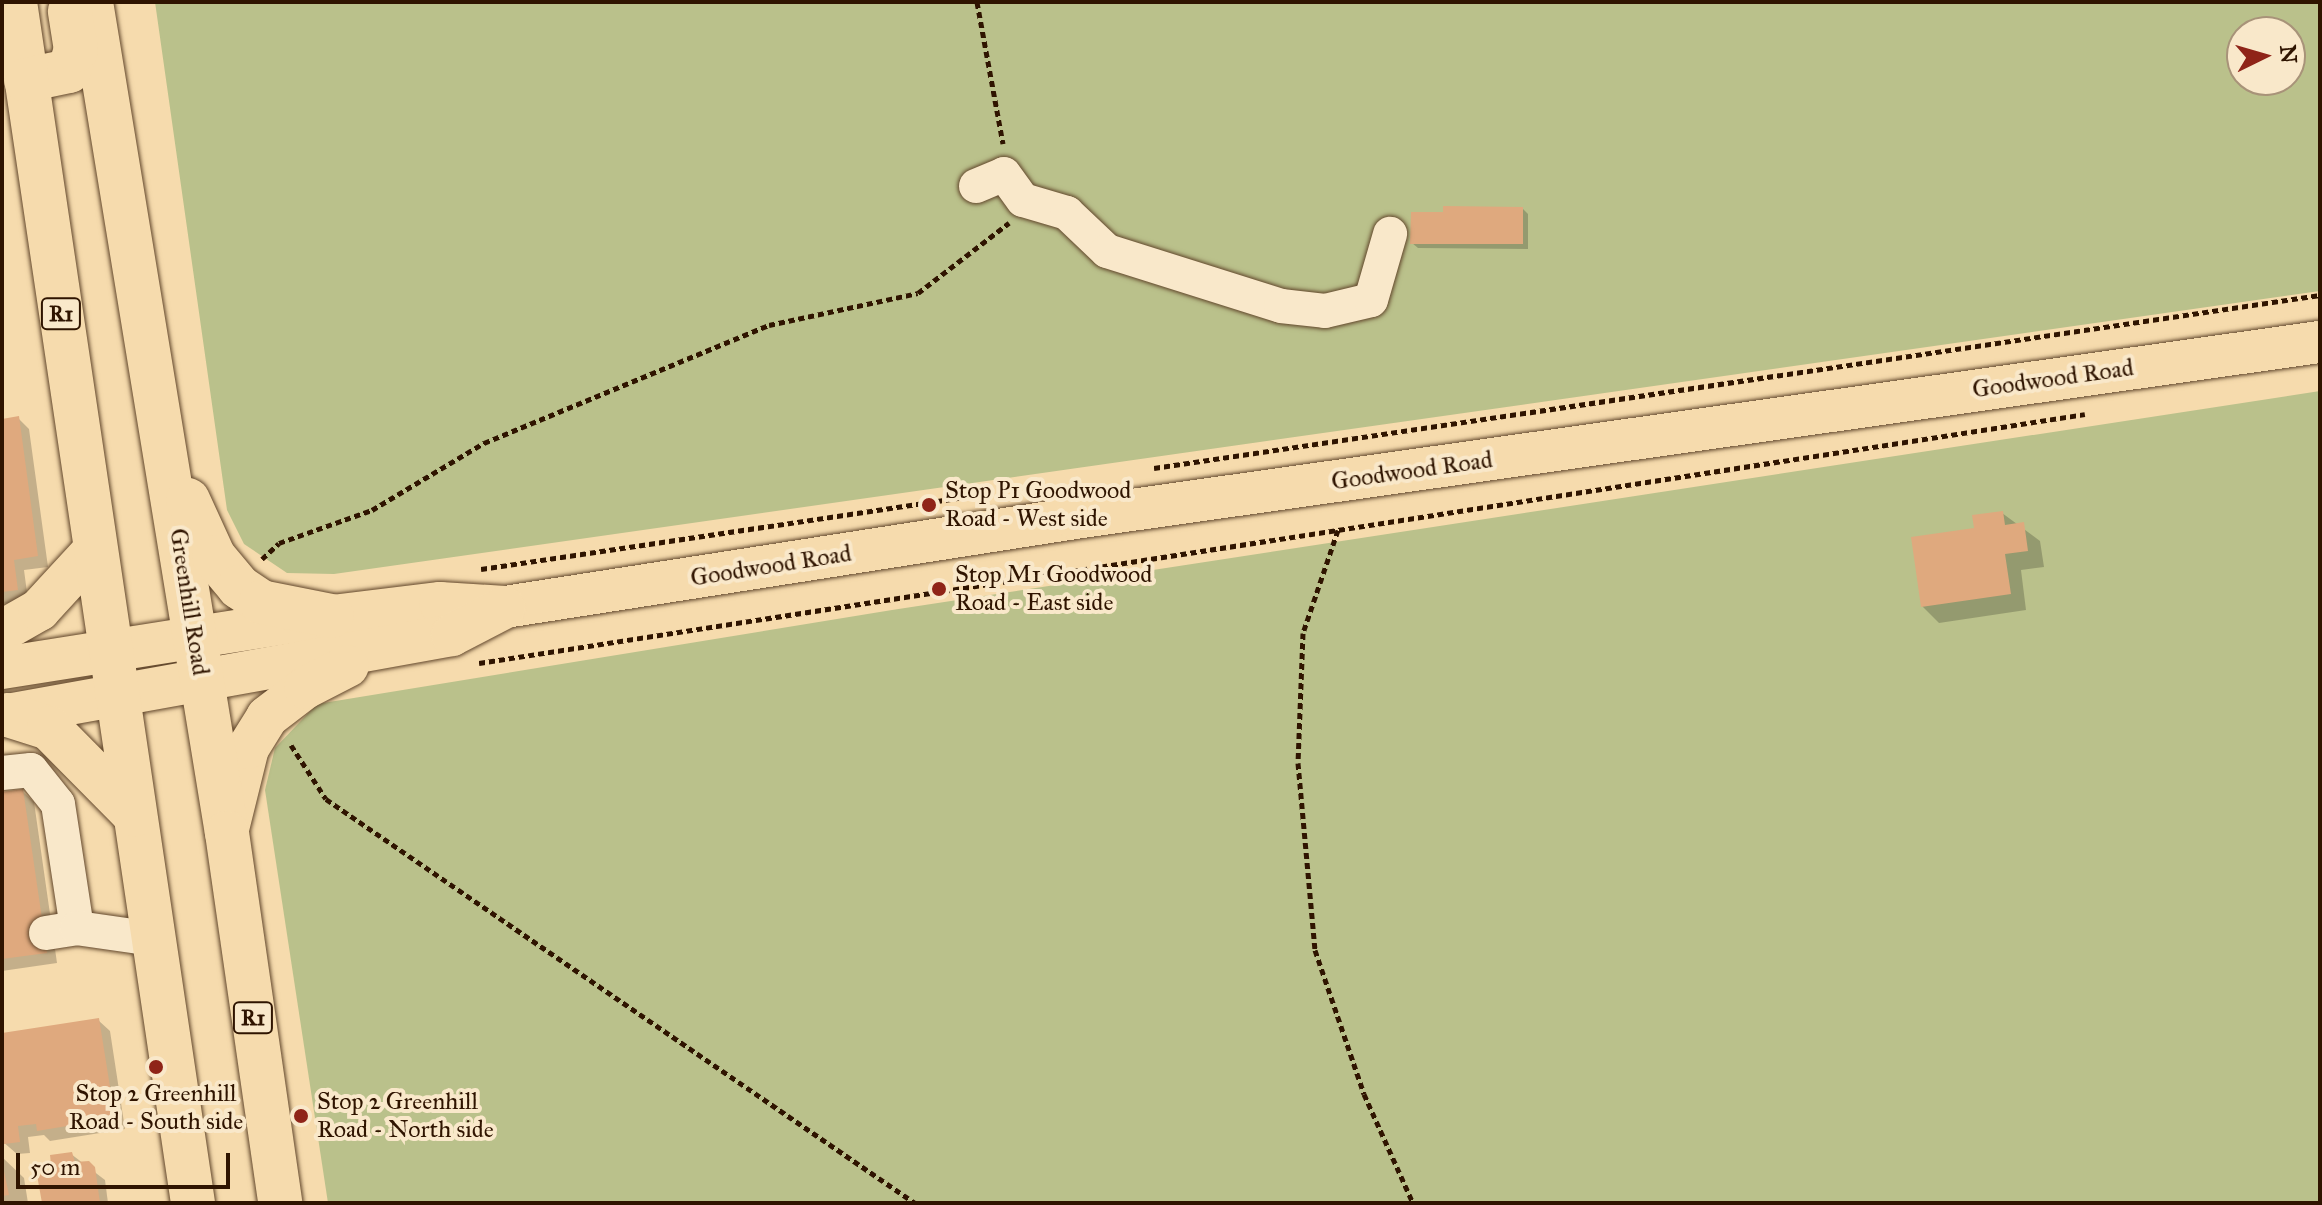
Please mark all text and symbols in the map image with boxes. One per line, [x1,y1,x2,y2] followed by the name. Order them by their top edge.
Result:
[2226,16,2306,96] north arrow
[2274,44,2303,65] text: N
[39,296,83,332] road number: R1
[1971,353,2135,405] street label: Goodwood Road
[1330,445,1494,497] street label: Goodwood Road
[945,477,1131,533] place label: Stop P1 Goodwood Road - West side
[920,496,938,514] marker: Stop P1 Goodwood Road - West side
[163,526,215,678] street label: Greenhill Road
[688,539,854,593] street label: Goodwood Road
[955,561,1152,617] place label: Stop M1 Goodwood Road - East side
[930,580,948,598] marker: Stop M1 Goodwood Road - East side
[231,1000,275,1036] road number: R1
[147,1058,165,1076] marker: Stop 2 Greenhill Road - South side
[69,1080,243,1136] place label: Stop 2 Greenhill Road - South side
[317,1088,494,1144] place label: Stop 2 Greenhill Road - North side
[292,1107,310,1125] marker: Stop 2 Greenhill Road - North side
[20,1137,234,1187] scale bar
[30,1152,80,1182] text: 50 m

